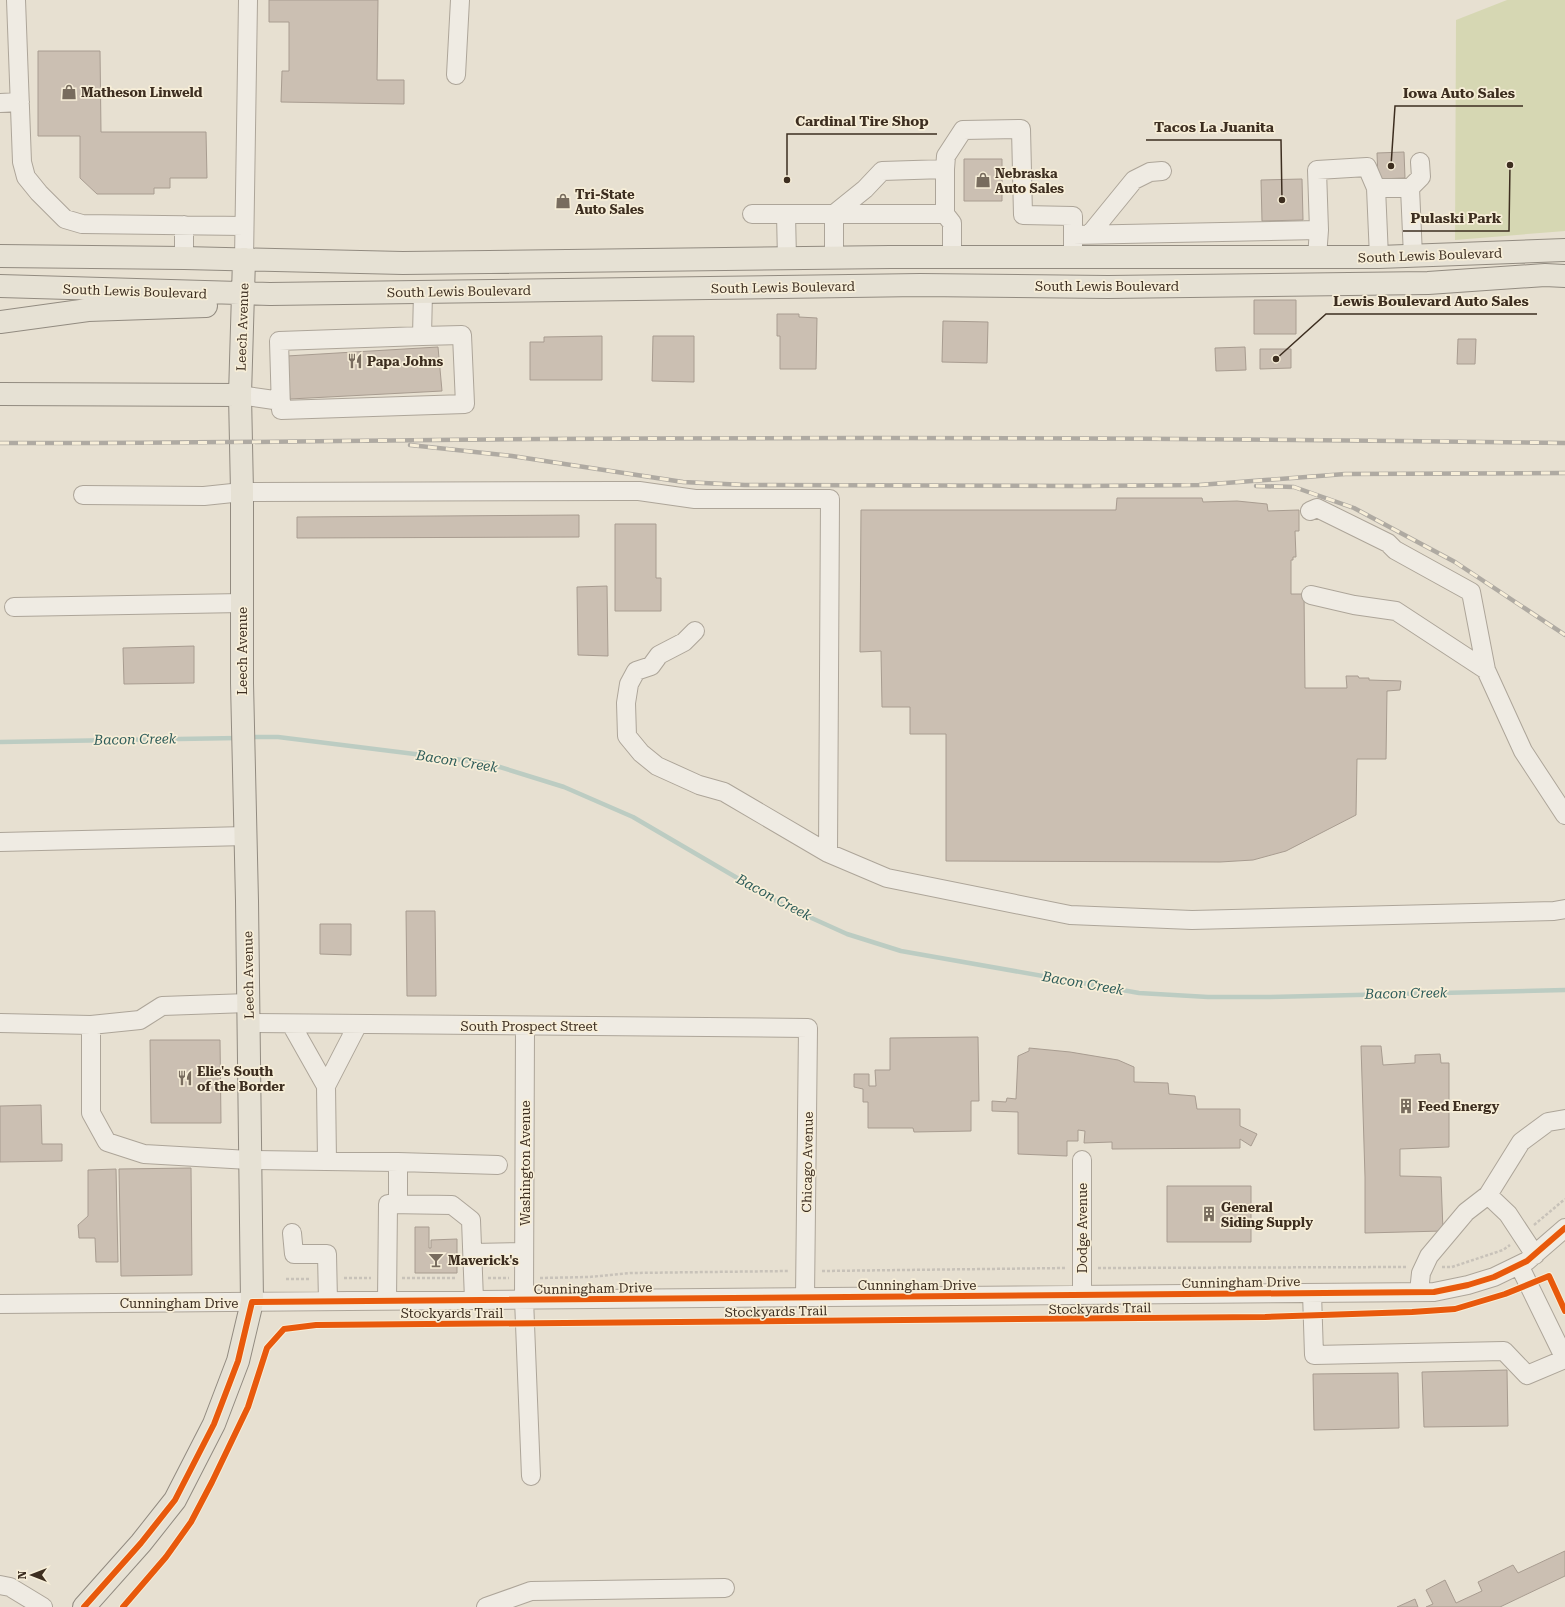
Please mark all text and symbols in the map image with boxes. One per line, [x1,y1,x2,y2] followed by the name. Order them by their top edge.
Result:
[1395,80,1523,106] callout: Iowa Auto Sales
[60,83,78,101] shop icon: Matheson Linweld
[81,85,203,100] place label: Matheson Linweld
[1403,85,1515,101] text: Iowa Auto Sales
[787,108,937,134] callout: Cardinal Tire Shop
[795,113,929,129] text: Cardinal Tire Shop
[1146,114,1281,140] callout: Tacos La Juanita
[1154,119,1275,135] text: Tacos La Juanita
[995,166,1064,196] place label: Nebraska Auto Sales
[974,171,992,189] shop icon: Nebraska Auto Sales
[575,187,644,217] place label: Tri-State Auto Sales
[554,192,572,210] shop icon: Tri-State Auto Sales
[1403,205,1509,231] callout: Pulaski Park
[1411,210,1502,226] text: Pulaski Park
[1358,245,1503,266] street label: South Lewis Boulevard
[711,279,856,296] street label: South Lewis Boulevard
[1035,279,1180,294] street label: South Lewis Boulevard
[63,281,208,302] street label: South Lewis Boulevard
[233,283,252,371] street label: Leech Avenue
[387,283,532,300] street label: South Lewis Boulevard
[1326,288,1537,314] callout: Lewis Boulevard Auto Sales
[1333,293,1529,309] text: Lewis Boulevard Auto Sales
[346,352,364,370] restaurant icon: Papa Johns
[367,354,443,369] place label: Papa Johns
[235,607,250,695] street label: Leech Avenue
[93,730,177,748] water label: Bacon Creek
[414,746,499,775] water label: Bacon Creek
[733,870,815,924] water label: Bacon Creek
[240,931,257,1019] street label: Leech Avenue
[1040,968,1126,998] water label: Bacon Creek
[1364,984,1448,1002] water label: Bacon Creek
[460,1019,598,1034] street label: South Prospect Street
[197,1064,285,1094] place label: Elie's South of the Border
[176,1069,194,1087] restaurant icon: Elie's South of the Border
[1397,1097,1415,1115] building icon: Feed Energy
[1418,1099,1499,1114] place label: Feed Energy
[518,1100,533,1226] street label: Washington Avenue
[799,1111,816,1213] street label: Chicago Avenue
[1075,1183,1090,1273] street label: Dodge Avenue
[1221,1200,1313,1230] place label: General Siding Supply
[1200,1205,1218,1223] building icon: General Siding Supply
[427,1251,445,1269] bar icon: Maverick's
[448,1253,519,1268] place label: Maverick's
[1182,1274,1300,1291] street label: Cunningham Drive
[858,1278,976,1293] street label: Cunningham Drive
[534,1280,652,1297] street label: Cunningham Drive
[120,1296,238,1311] street label: Cunningham Drive
[1049,1300,1151,1317] street label: Stockyards Trail
[725,1303,827,1320] street label: Stockyards Trail
[401,1306,503,1321] street label: Stockyards Trail
[12,1555,52,1595] north arrow
[16,1570,29,1579] text: N

